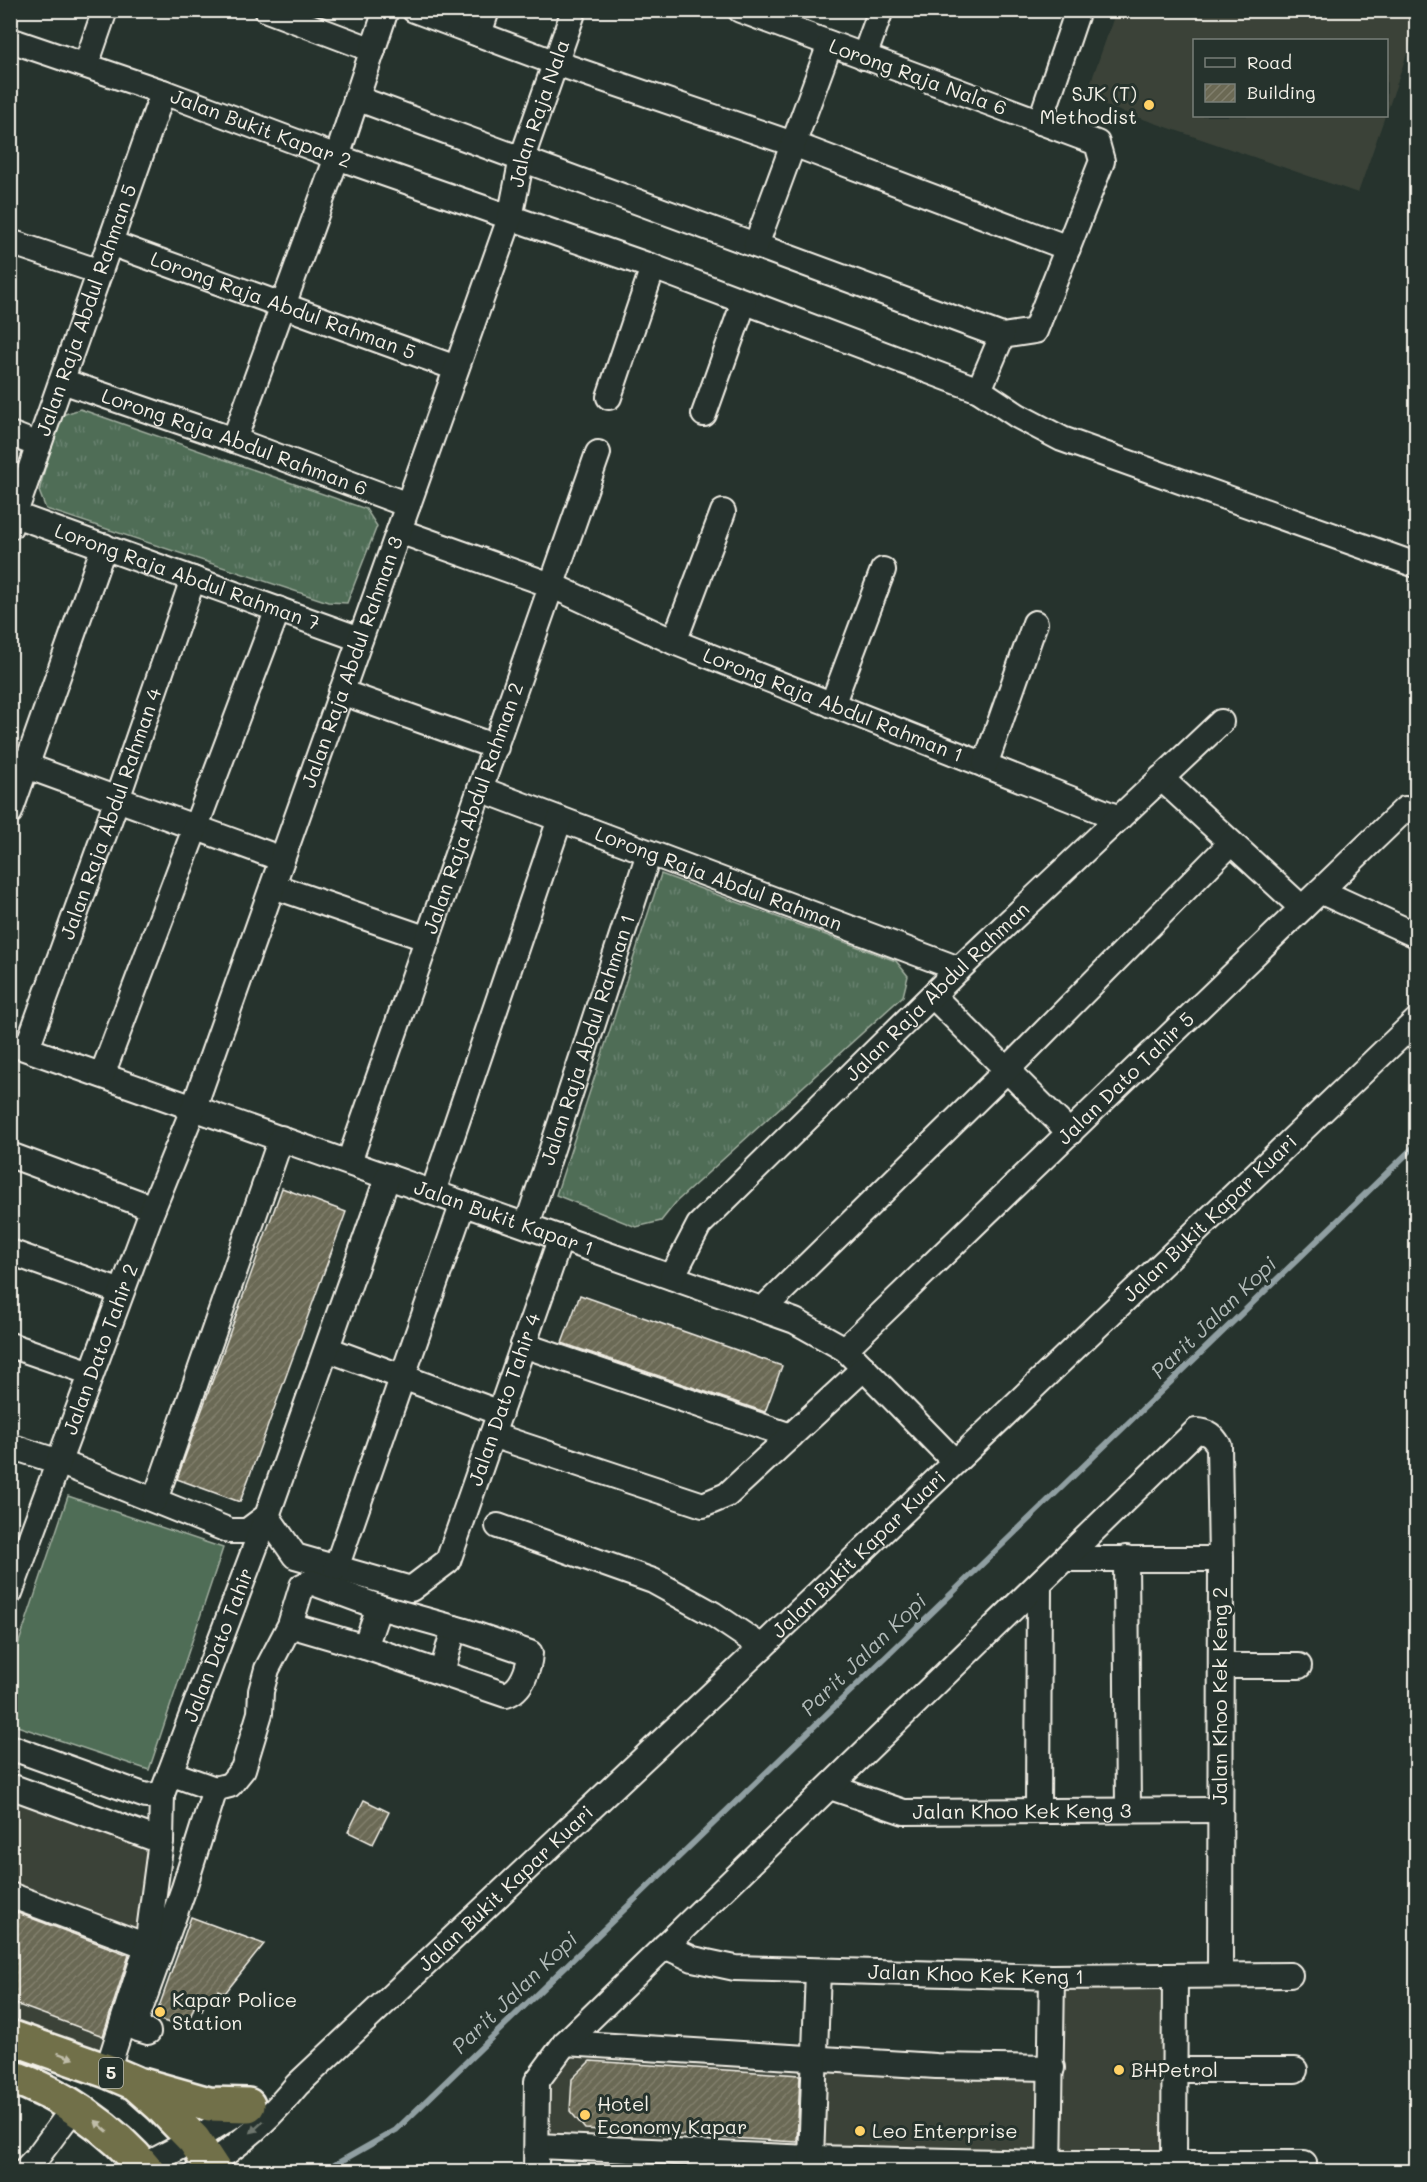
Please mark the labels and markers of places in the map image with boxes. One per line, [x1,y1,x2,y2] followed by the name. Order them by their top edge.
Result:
[1039,80,1137,129] place label: SJK (T) Methodist
[1142,98,1156,112] marker: SJK (T) Methodist
[172,1986,297,2035] place label: Kapar Police Station
[153,2005,167,2019] marker: Kapar Police Station
[1131,2056,1218,2082] place label: BHPetrol
[1112,2063,1126,2077] marker: BHPetrol
[597,2090,747,2139] place label: Hotel Economy Kapar
[578,2108,592,2122] marker: Hotel Economy Kapar
[872,2117,1018,2143] place label: Leo Enterprise
[853,2124,867,2138] marker: Leo Enterprise

